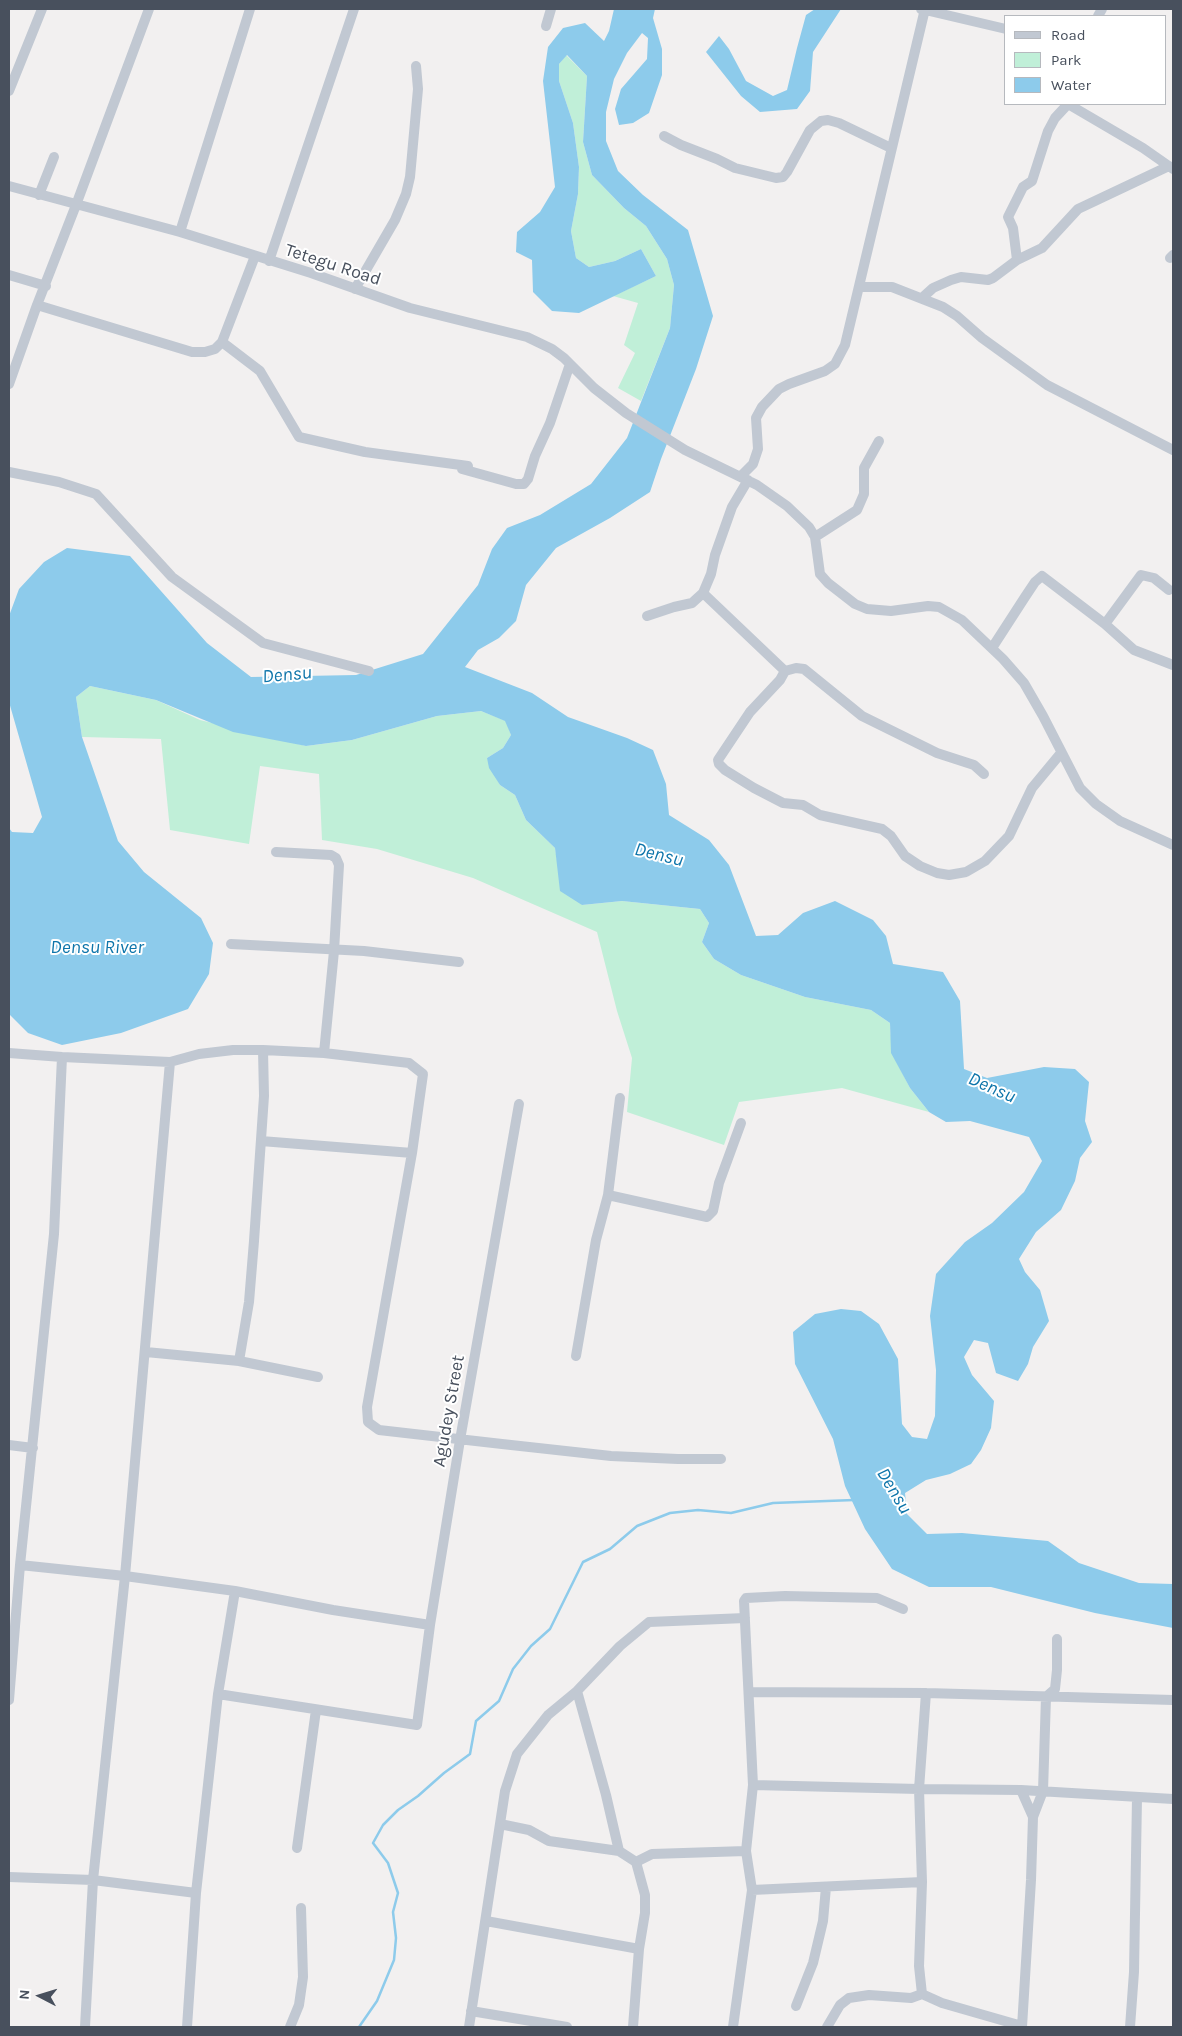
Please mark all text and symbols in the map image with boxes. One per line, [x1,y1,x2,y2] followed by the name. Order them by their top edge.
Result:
[1004,15,1167,105] legend
[1051,26,1086,44] text: Road
[1051,51,1081,69] text: Park
[1051,76,1091,94] text: Water
[282,239,384,291] street label: Tetegu Road
[261,661,313,689] water label: Densu
[632,838,686,872] water label: Densu
[50,937,144,959] water label: Densu River
[965,1067,1019,1109] water label: Densu
[429,1353,469,1469] street label: Agudey Street
[871,1464,917,1518] water label: Densu
[15,1971,65,2021] north arrow
[16,1989,33,2000] text: N

